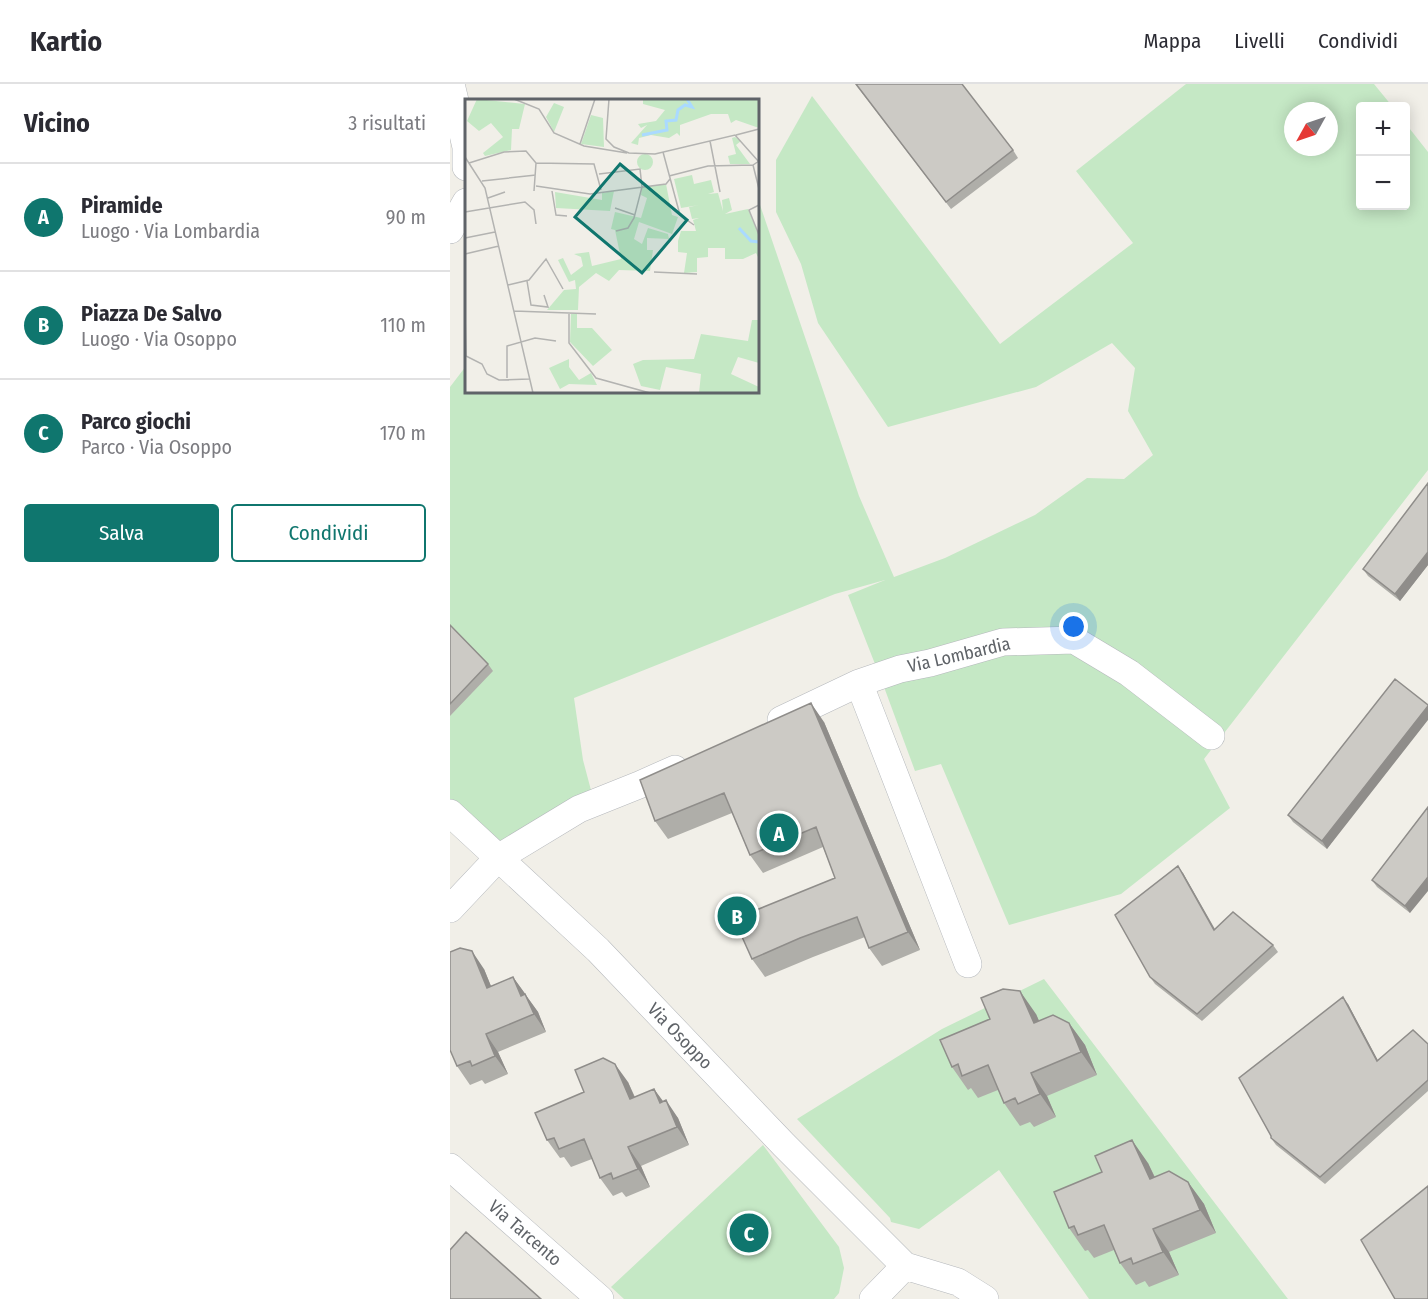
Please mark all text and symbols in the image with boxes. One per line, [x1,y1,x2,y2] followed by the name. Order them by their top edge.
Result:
[30,25,102,58] text: Kartio
[1144,28,1201,54] text: Mappa
[1234,28,1285,54] text: Livelli
[1318,28,1398,54] text: Condividi
[465,99,759,393] inset map
[1284,102,1338,156] north arrow
[1356,102,1410,210] map controls
[1356,102,1410,156] button: +
[24,108,90,139] text: Vicino
[348,111,426,135] text: 3 risultati
[1356,156,1410,210] button: −
[81,192,163,219] text: Piramide
[38,205,49,229] text: A
[386,205,426,229] text: 90 m
[81,219,260,243] text: Luogo · Via Lombardia
[81,300,222,327] text: Piazza De Salvo
[38,313,49,337] text: B
[380,313,426,337] text: 110 m
[81,327,237,351] text: Luogo · Via Osoppo
[81,408,191,435] text: Parco giochi
[38,421,49,445] text: C
[380,421,426,445] text: 170 m
[81,435,232,459] text: Parco · Via Osoppo
[24,504,219,562] button: Salva
[231,504,426,562] button: Condividi
[1059,612,1088,641] your location
[906,632,1013,677] street label: Via Lombardia
[760,810,798,855] pin: A
[718,894,756,938] pin: B
[643,998,717,1074] street label: Via Osoppo
[484,1195,566,1271] street label: Via Tarcento
[730,1210,768,1256] pin: C

